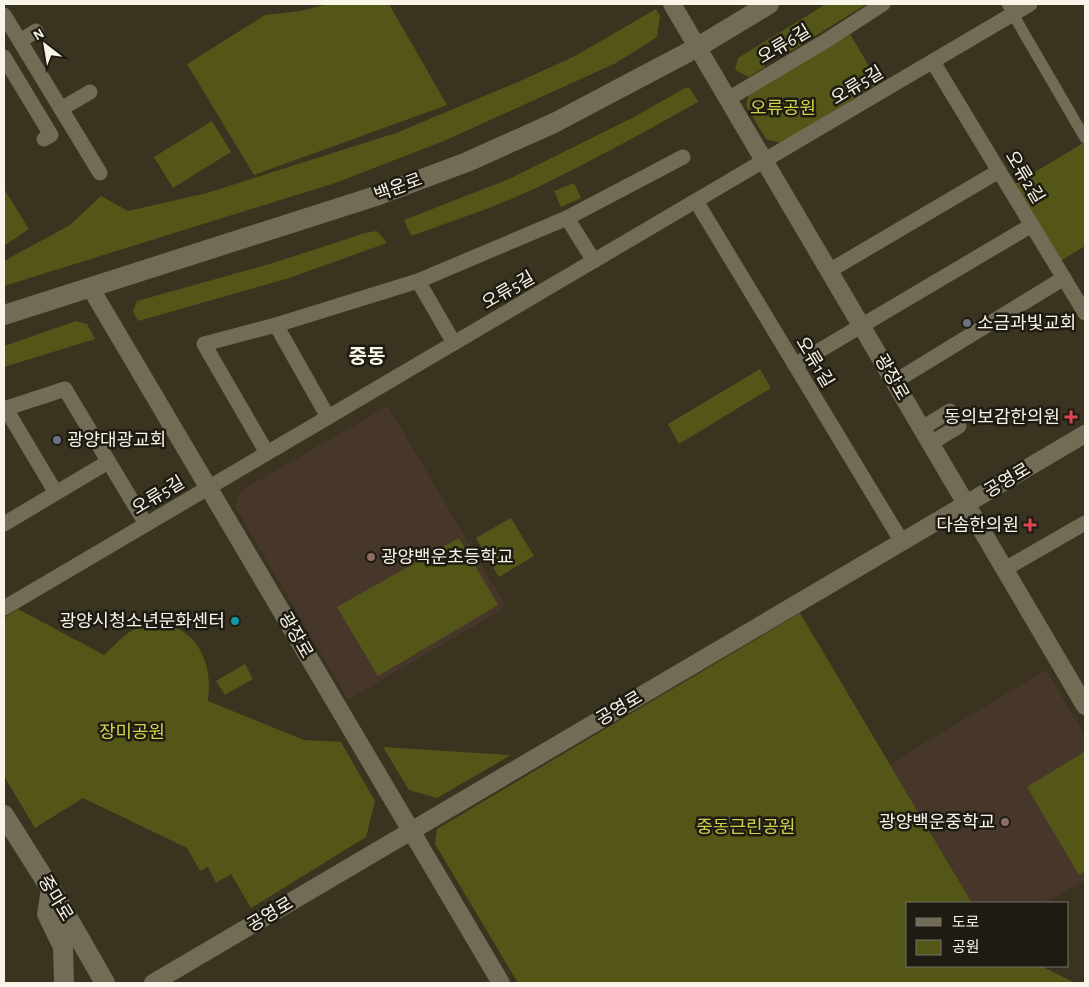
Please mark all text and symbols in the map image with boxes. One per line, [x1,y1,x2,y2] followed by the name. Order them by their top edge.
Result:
[20,20,70,70] north arrow
[754,21,814,68] street label: 오류6길
[31,26,47,43] text: N
[828,63,887,108] street label: 오류5길
[750,99,816,118] park label: 오류공원
[1002,148,1048,207] street label: 오류2길
[371,169,425,205] street label: 백운로
[479,268,538,313] street label: 오류5길
[977,313,1076,333] place label: 소금과빛교회
[961,317,973,329] marker: 소금과빛교회
[792,333,837,391] street label: 오류1길
[349,347,385,367] district label: 중동
[871,350,913,404] street label: 광장로
[944,407,1060,427] place label: 동의보감한의원
[1064,410,1078,424] marker: 동의보감한의원
[67,430,166,450] place label: 광양대광교회
[51,434,63,446] marker: 광양대광교회
[981,459,1033,501] street label: 공영로
[129,473,188,518] street label: 오류5길
[936,515,1019,535] place label: 다솜한의원
[1023,518,1037,532] marker: 다솜한의원
[381,547,513,567] place label: 광양백운초등학교
[365,551,377,563] marker: 광양백운초등학교
[275,608,317,662] street label: 광장로
[59,611,225,631] place label: 광양시청소년문화센터
[229,615,241,627] marker: 광양시청소년문화센터
[593,687,645,729] street label: 공영로
[99,722,165,742] park label: 장미공원
[879,812,995,832] place label: 광양백운중학교
[999,816,1011,828] marker: 광양백운중학교
[696,818,796,837] park label: 중동근린공원
[35,872,77,924] street label: 중마로
[244,893,296,935] street label: 공영로
[906,902,1069,967] legend
[952,915,980,930] text: 도로
[952,939,980,955] text: 공원

